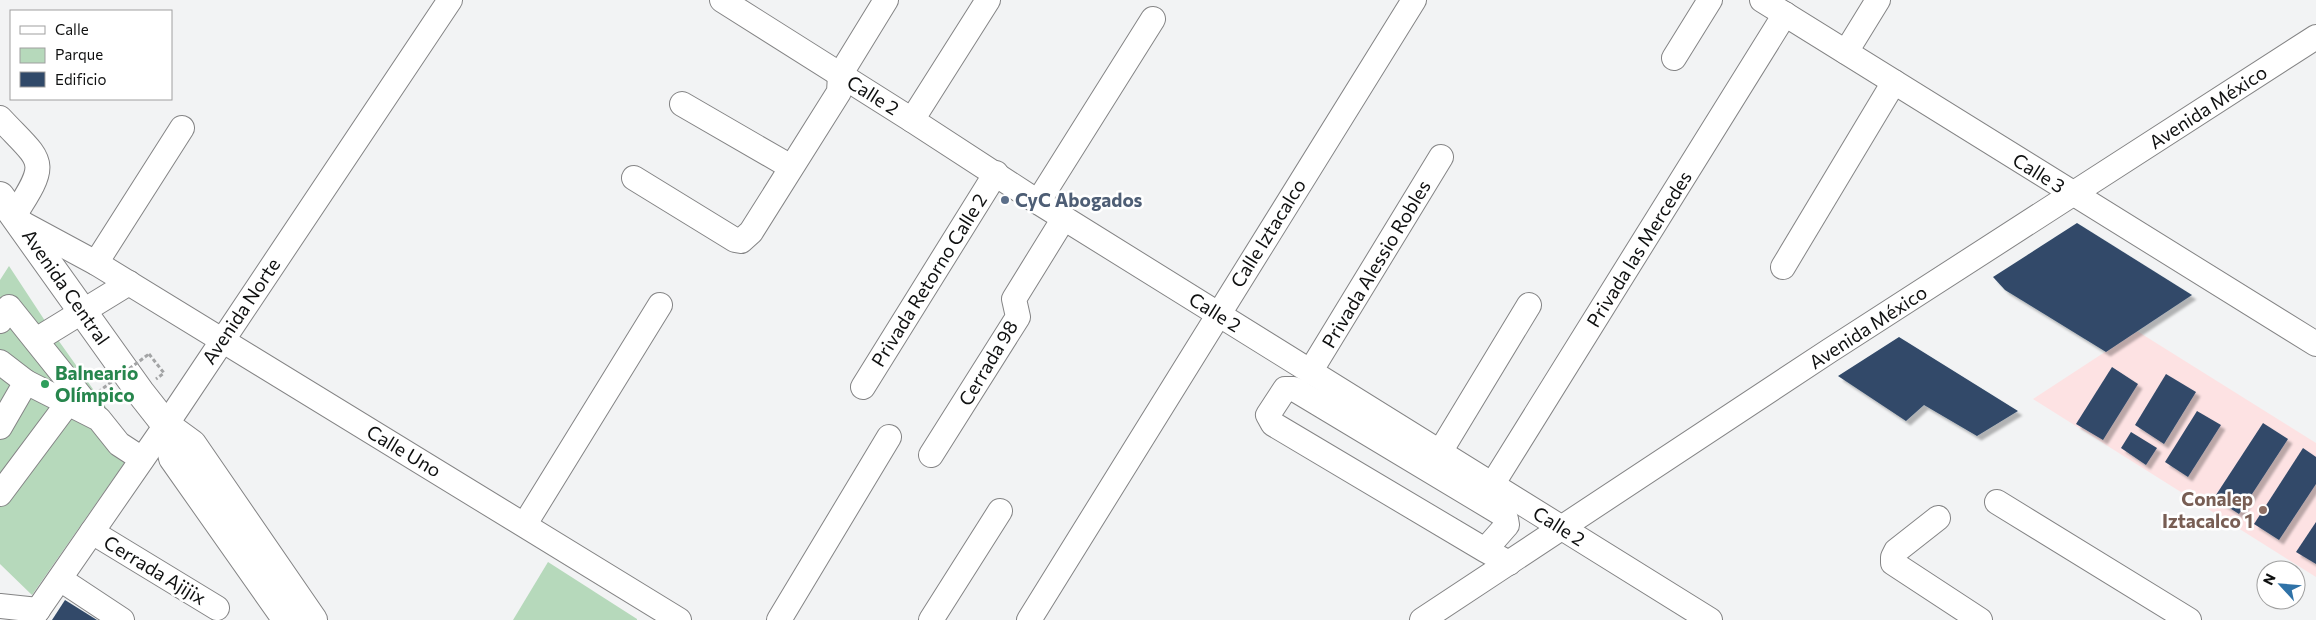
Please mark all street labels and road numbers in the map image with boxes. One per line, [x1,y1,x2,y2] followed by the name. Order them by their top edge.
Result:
[2144,60,2271,153] street label: Avenida México
[843,70,903,119] street label: Calle 2
[2009,148,2070,197] street label: Calle 3
[1581,166,1696,331] street label: Privada las Mercedes
[1225,174,1310,291] street label: Calle Iztacalco
[1316,176,1435,352] street label: Privada Alessio Robles
[866,189,991,371] street label: Privada Retorno Calle 2
[18,224,115,349] street label: Avenida Central
[197,253,285,368] street label: Avenida Norte
[1804,280,1931,373] street label: Avenida México
[1185,287,1245,336] street label: Calle 2
[953,316,1022,410] street label: Cerrada 98
[363,419,445,482] street label: Calle Uno
[1529,501,1589,550] street label: Calle 2
[100,530,211,609] street label: Cerrada Ajijix

